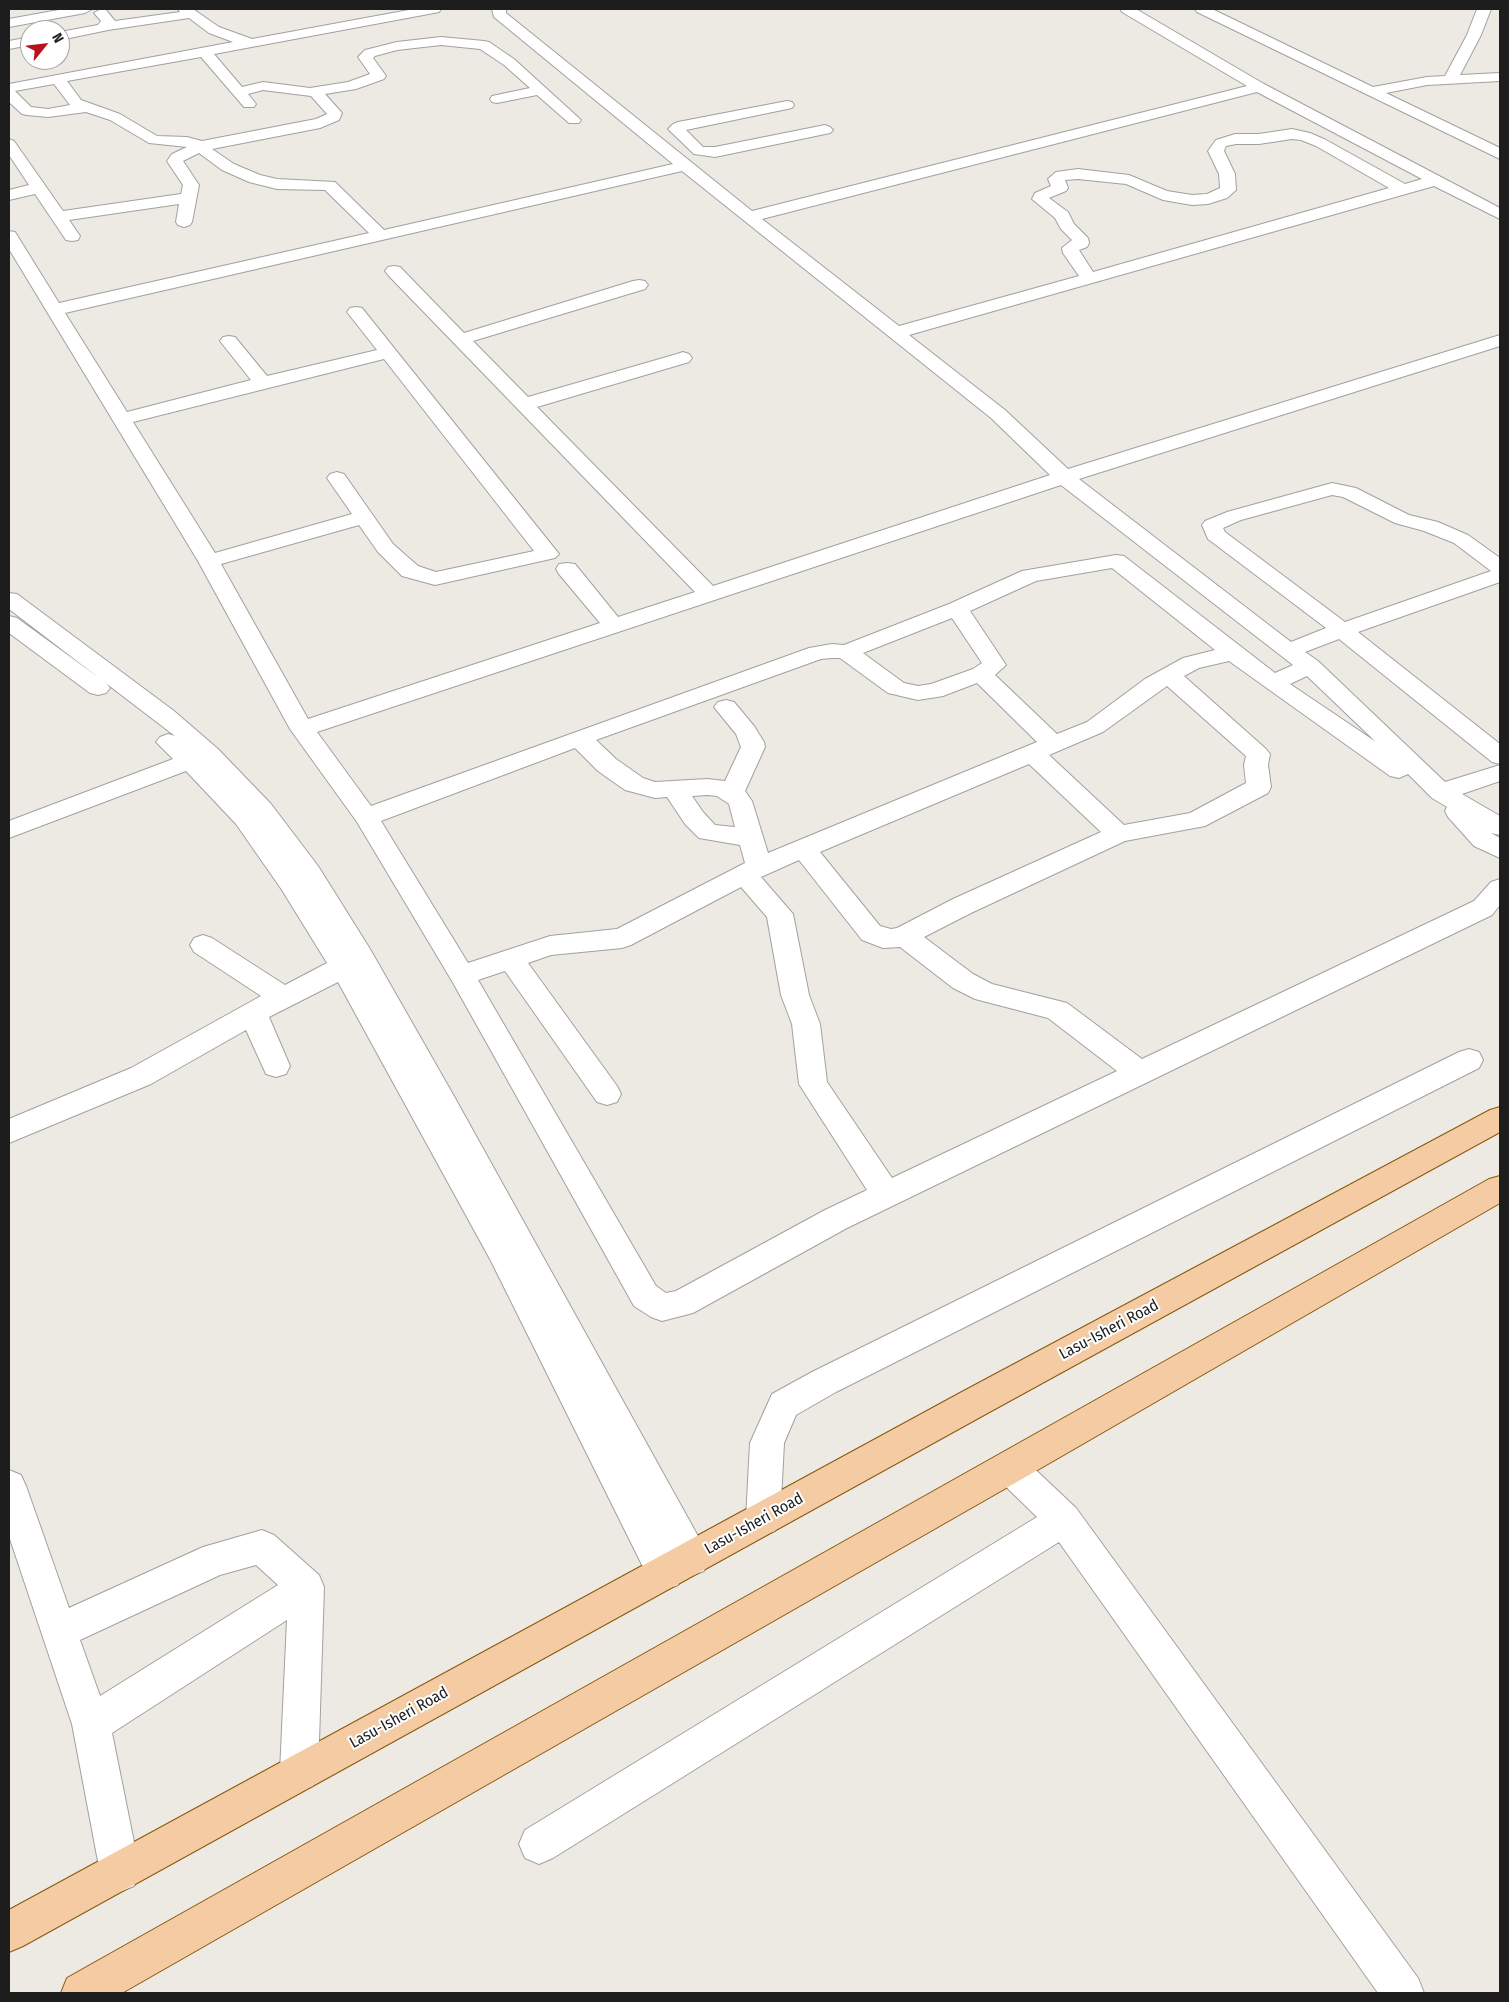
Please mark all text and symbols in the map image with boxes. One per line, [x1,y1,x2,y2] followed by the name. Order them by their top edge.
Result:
[20,20,70,70] north arrow
[48,30,67,46] text: N
[1056,1296,1162,1364] street label: Lasu-Isheri Road
[701,1489,807,1559] street label: Lasu-Isheri Road
[346,1683,452,1753] street label: Lasu-Isheri Road

